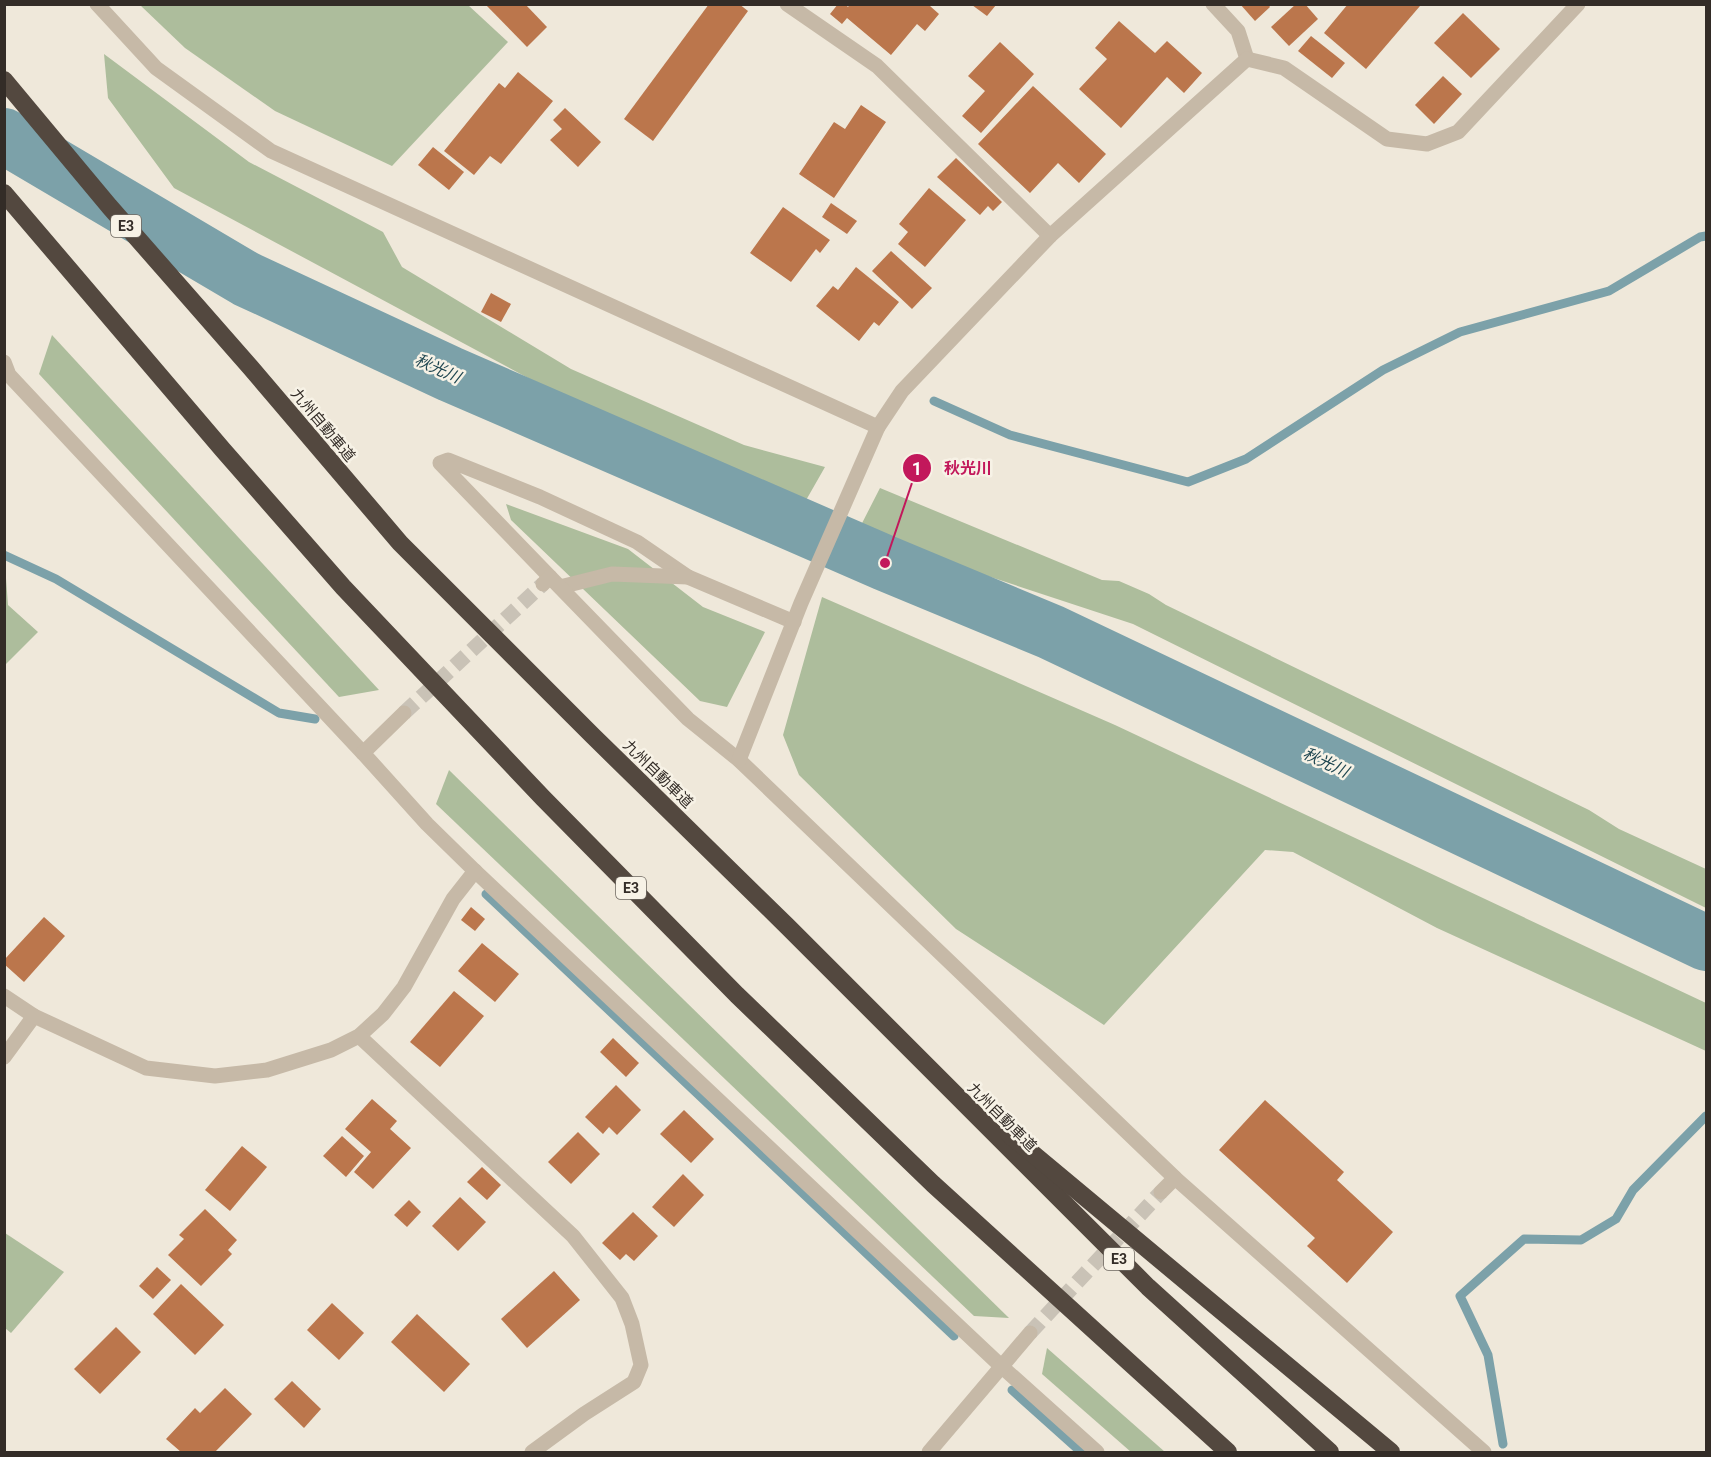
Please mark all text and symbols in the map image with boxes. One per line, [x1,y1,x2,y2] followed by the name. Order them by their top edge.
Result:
[111,215,141,237] road number: E3
[412,350,465,388] water label: 秋光川
[287,385,359,465] street label: 九州自動車道
[902,451,1004,485] callout: 秋光川
[912,458,922,479] text: 1
[944,459,992,478] text: 秋光川
[619,736,697,812] street label: 九州自動車道
[1300,744,1353,782] water label: 秋光川
[616,877,646,899] road number: E3
[964,1079,1040,1155] street label: 九州自動車道
[1104,1248,1134,1270] road number: E3

